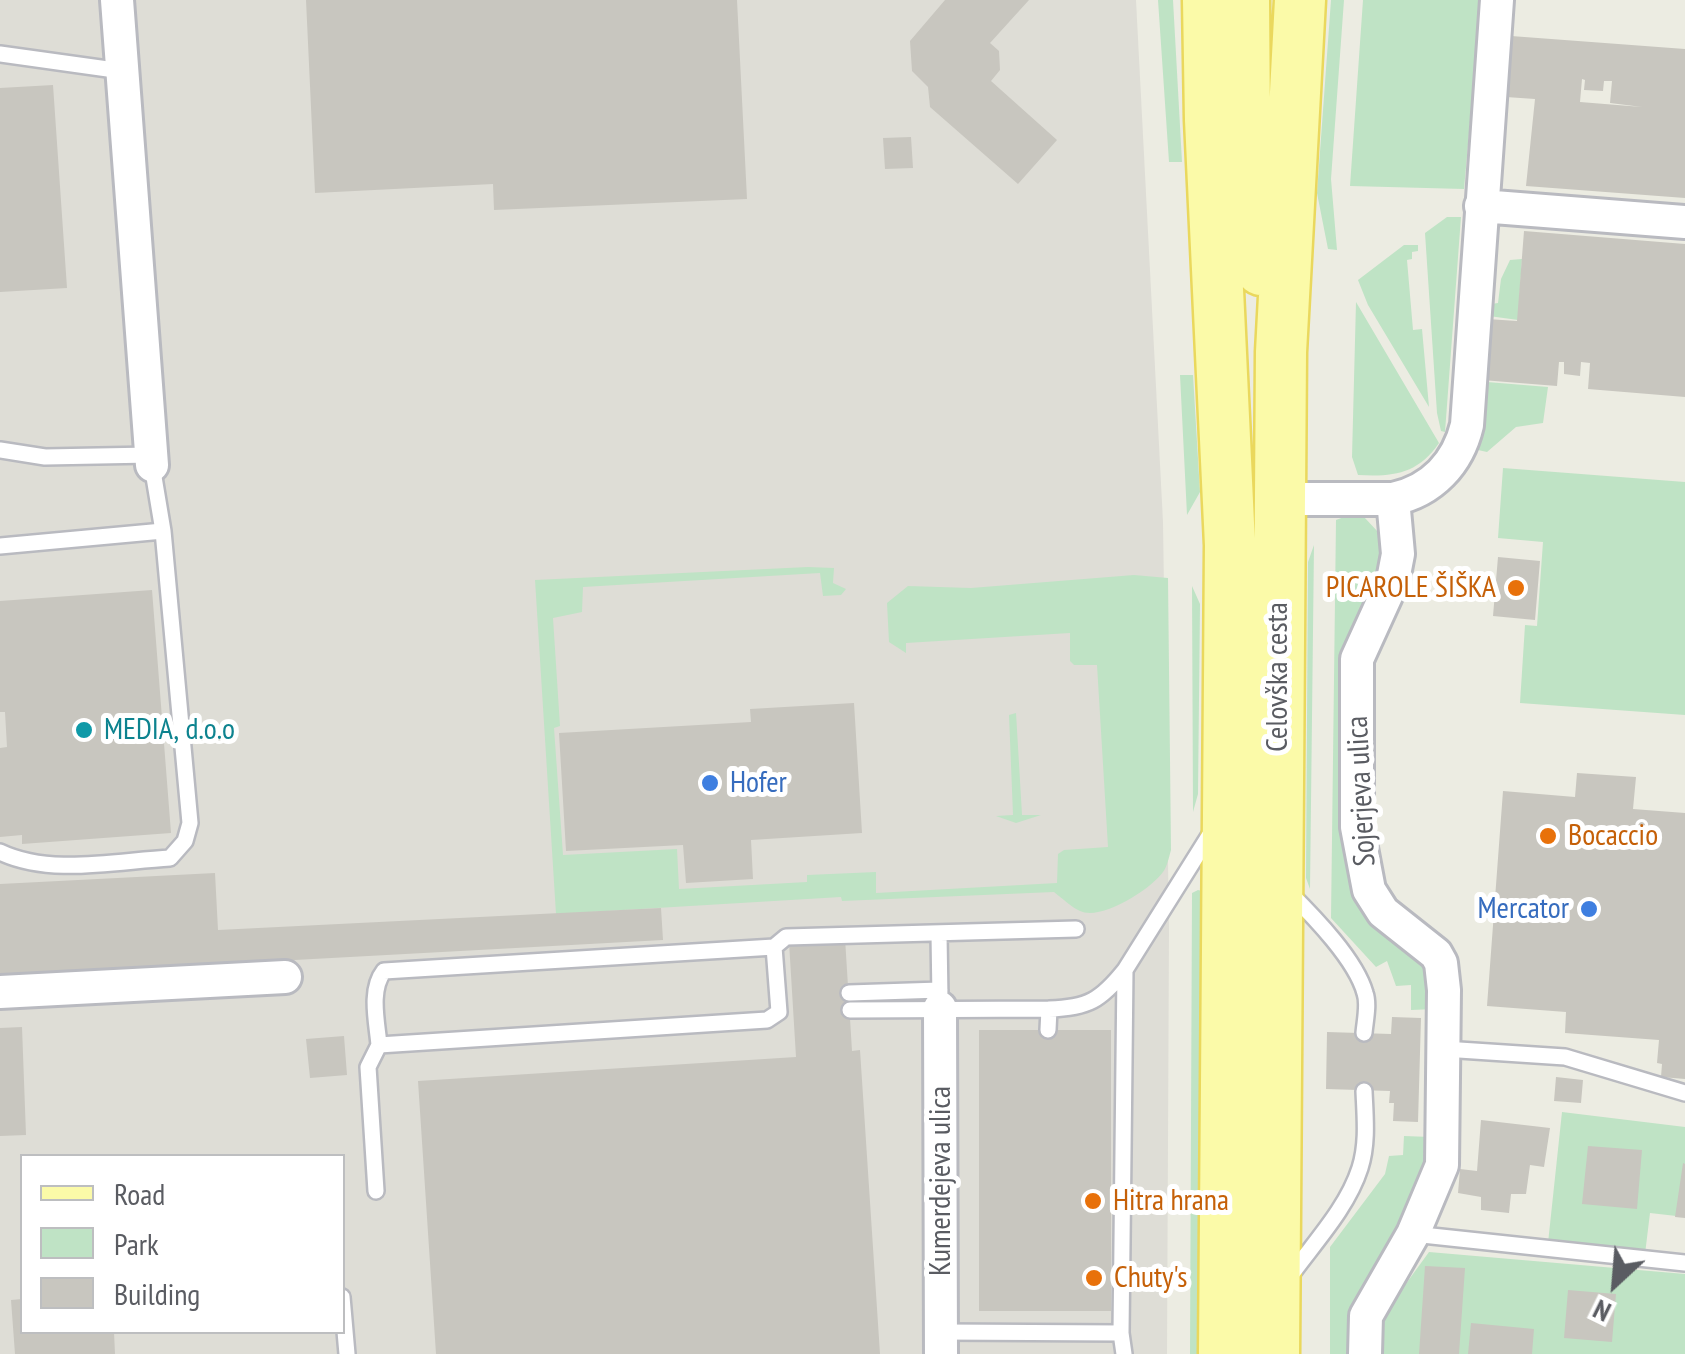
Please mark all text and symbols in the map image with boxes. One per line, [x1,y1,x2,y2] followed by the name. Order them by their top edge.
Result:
[1326,570,1496,606] place label: PICAROLE ŠIŠKA
[1505,577,1527,599] marker: PICAROLE ŠIŠKA
[1260,602,1296,752] street label: Celovška cesta
[104,712,235,748] place label: MEDIA, d.o.o
[1340,715,1384,867] street label: Sojerjeva ulica
[73,719,95,741] marker: MEDIA, d.o.o
[730,765,787,801] place label: Hofer
[699,772,721,794] marker: Hofer
[1568,818,1658,854] place label: Bocaccio
[1537,825,1559,847] marker: Bocaccio
[1477,891,1569,927] place label: Mercator
[1578,898,1600,920] marker: Mercator
[923,1086,959,1276] street label: Kumerdejeva ulica
[20,1154,345,1334] legend
[114,1174,165,1213] text: Road
[1113,1183,1229,1219] place label: Hitra hrana
[1082,1190,1104,1212] marker: Hitra hrana
[114,1224,159,1263] text: Park
[1565,1234,1665,1334] north arrow
[1114,1260,1187,1296] place label: Chuty's
[1083,1267,1105,1289] marker: Chuty's
[114,1274,200,1313] text: Building
[1587,1291,1617,1331] text: N

